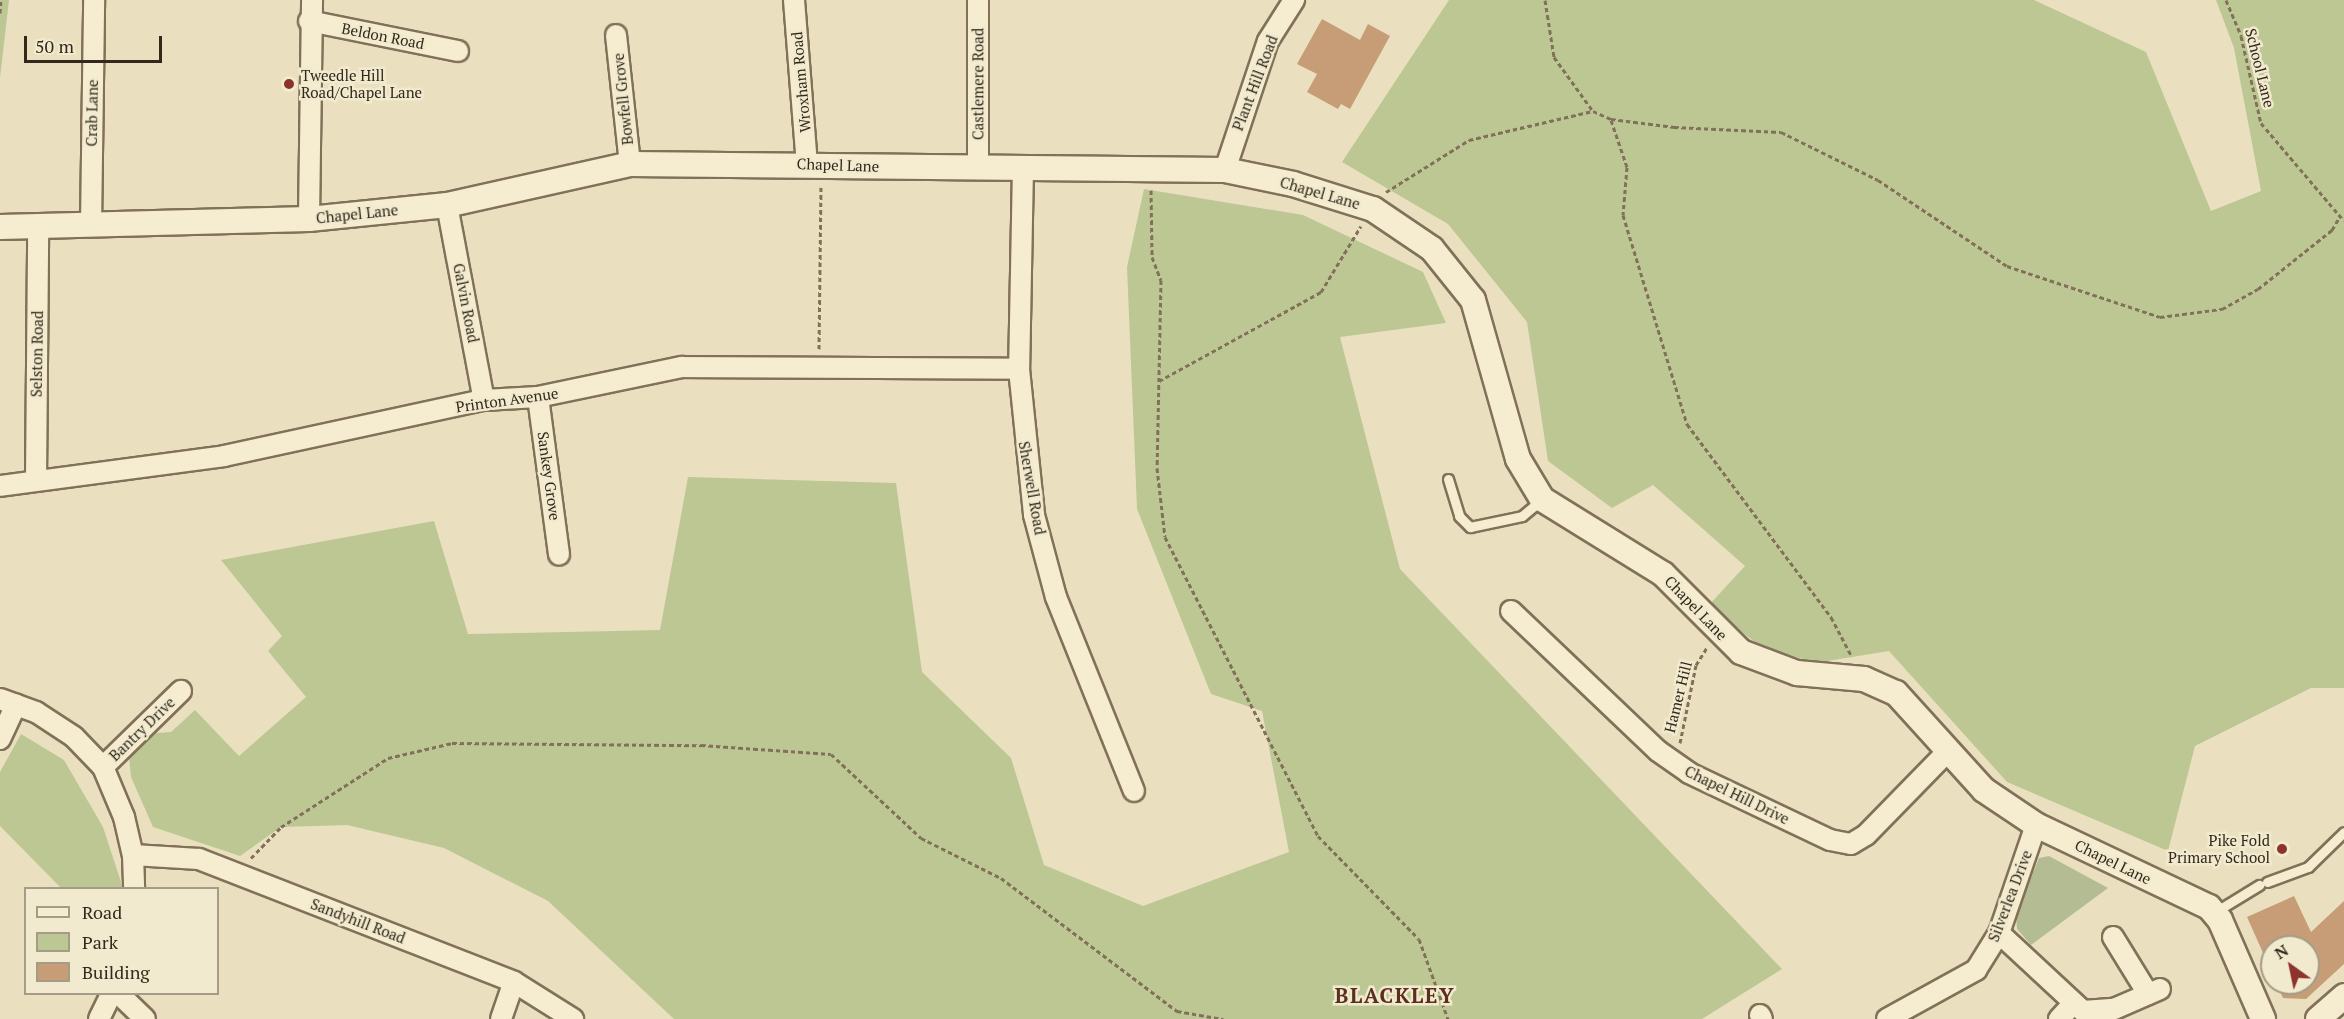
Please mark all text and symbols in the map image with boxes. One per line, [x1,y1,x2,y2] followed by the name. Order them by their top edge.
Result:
[340,19,426,53] street label: Beldon Road
[27,24,165,62] scale bar
[2241,27,2279,109] street label: School Lane
[969,28,987,140] street label: Castlemere Road
[788,31,814,133] street label: Wroxham Road
[1229,33,1281,133] street label: Plant Hill Road
[35,34,74,58] text: 50 m
[609,52,637,146] street label: Bowfell Grove
[301,66,422,101] place label: Tweedle Hill Road/Chapel Lane
[282,77,296,91] marker: Tweedle Hill Road/Chapel Lane
[82,79,102,147] street label: Crab Lane
[796,155,880,175] street label: Chapel Lane
[1278,173,1362,213] street label: Chapel Lane
[315,201,399,227] street label: Chapel Lane
[449,262,483,344] street label: Galvin Road
[27,311,47,397] street label: Selston Road
[454,384,560,416] street label: Printon Avenue
[534,430,564,522] street label: Sankey Grove
[1015,440,1049,536] street label: Sherwell Road
[1661,572,1731,644] street label: Chapel Lane
[1660,659,1696,735] street label: Hamer Hill
[105,693,179,765] street label: Bantry Drive
[1682,762,1792,828] street label: Chapel Hill Drive
[2168,831,2270,866] place label: Pike Fold Primary School
[2072,836,2154,888] street label: Chapel Lane
[2275,842,2289,856] marker: Pike Fold Primary School
[1984,848,2036,944] street label: Silverlea Drive
[24,887,219,995] legend
[308,895,408,947] street label: Sandyhill Road
[82,900,122,924] text: Road
[82,930,118,954] text: Park
[2260,935,2320,995] north arrow
[2270,939,2292,964] text: N
[82,960,150,984] text: Building
[1335,982,1455,1008] district label: BLACKLEY

